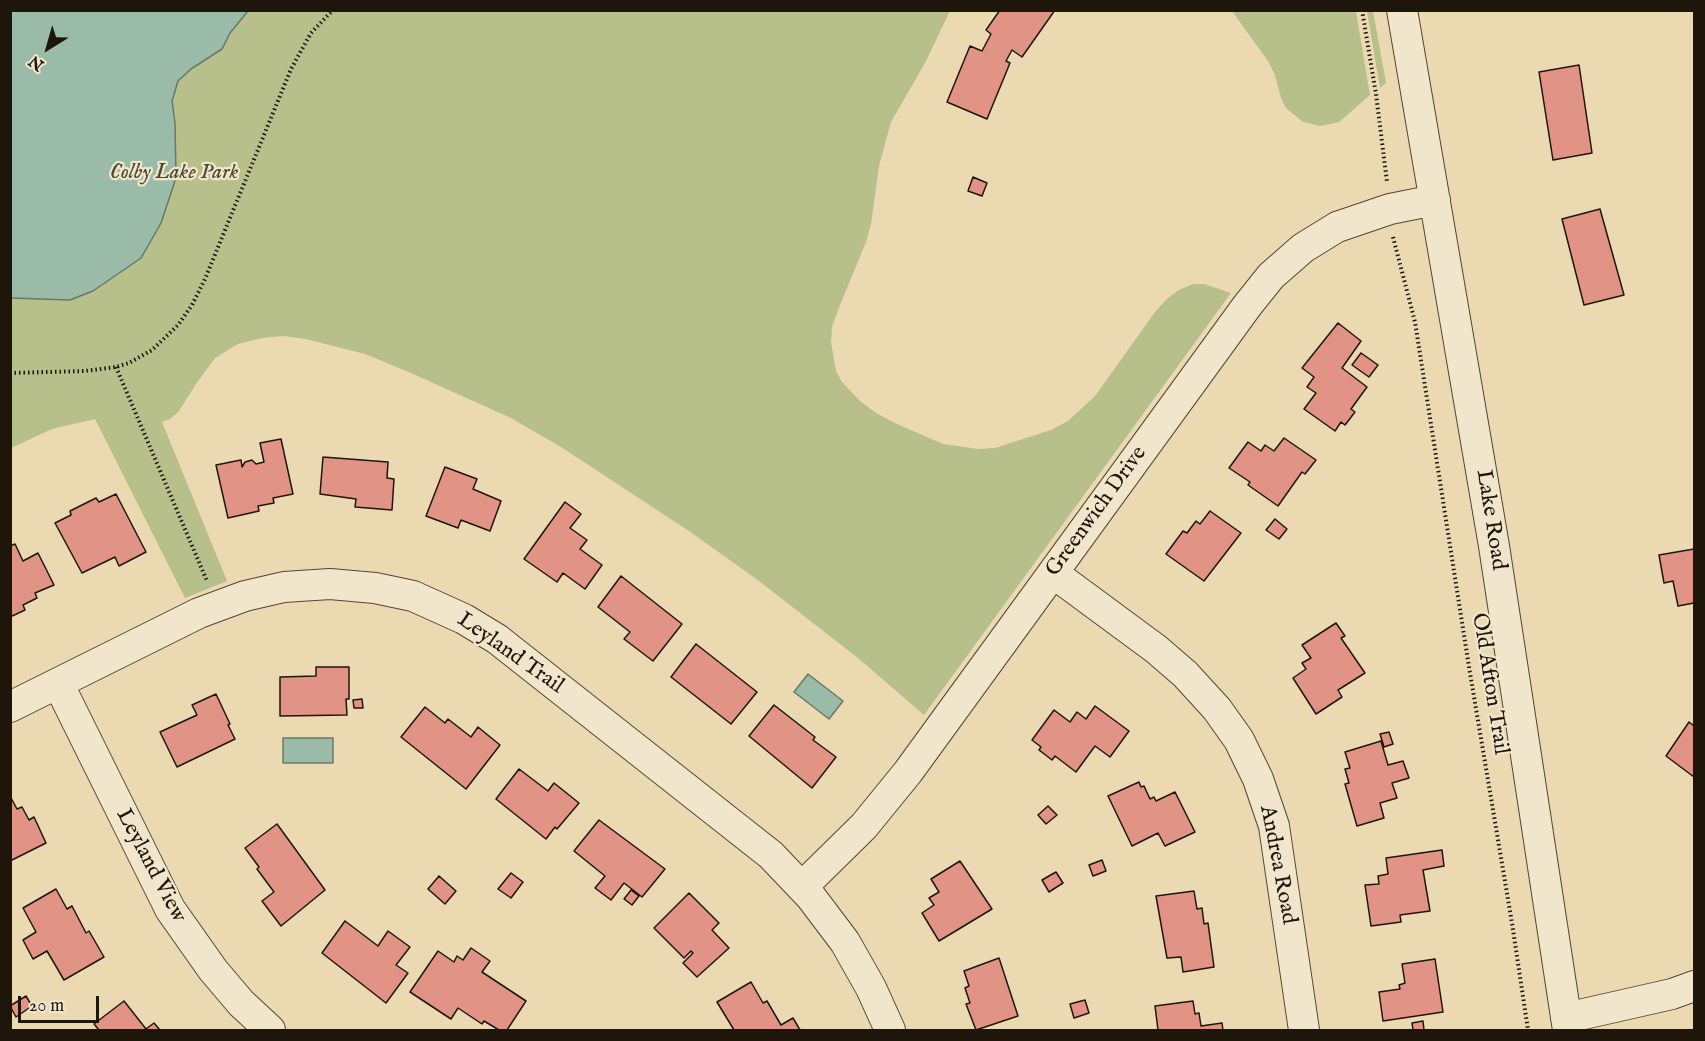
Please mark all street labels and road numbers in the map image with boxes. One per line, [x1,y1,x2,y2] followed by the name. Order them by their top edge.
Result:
[1041,442,1153,582] street label: Greenwich Drive
[1469,468,1511,572] street label: Lake Road
[452,608,568,700] street label: Leyland Trail
[1465,611,1513,757] street label: Old Afton Trail
[1253,803,1301,927] street label: Andrea Road
[109,805,191,927] street label: Leyland View

